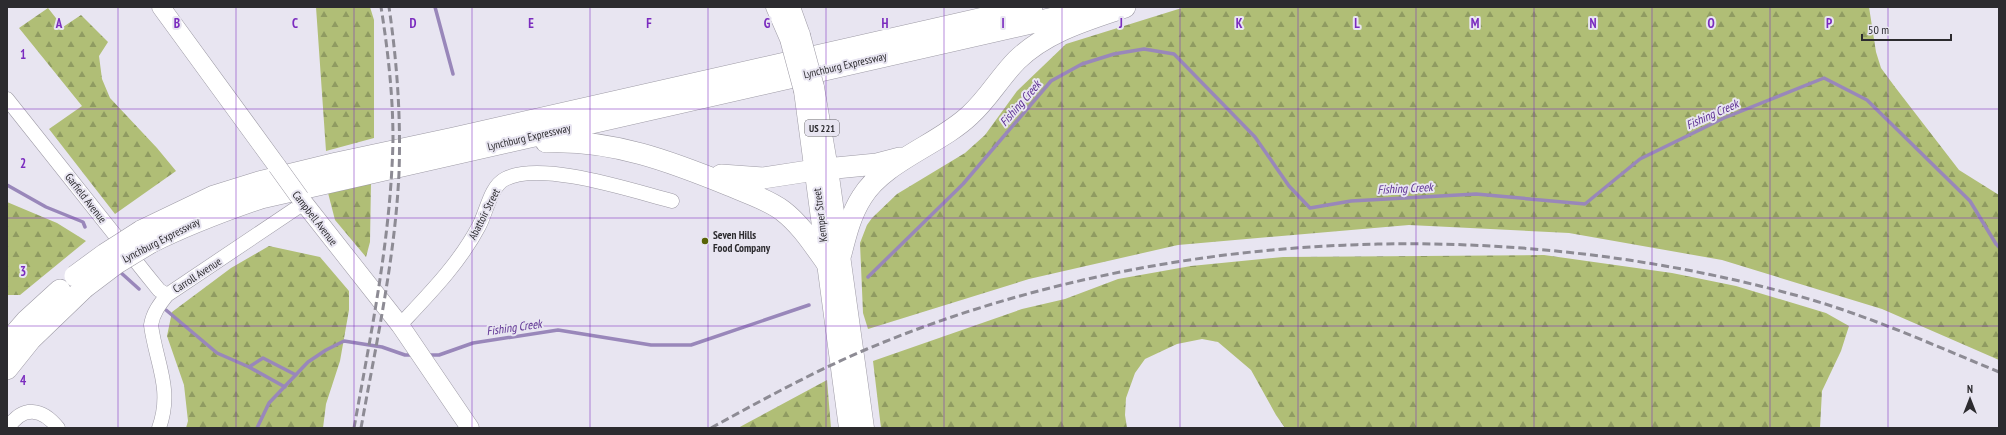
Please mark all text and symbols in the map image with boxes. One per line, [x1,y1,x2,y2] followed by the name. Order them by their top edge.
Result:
[55,15,63,32] text: A
[174,15,180,32] text: B
[292,15,298,32] text: C
[410,15,417,32] text: D
[528,15,534,32] text: E
[646,15,652,32] text: F
[764,15,771,32] text: G
[882,15,889,32] text: H
[1001,15,1005,32] text: I
[1118,15,1123,32] text: J
[1236,15,1243,32] text: K
[1354,15,1360,32] text: L
[1471,15,1480,32] text: M
[1589,15,1597,32] text: N
[1707,15,1715,32] text: O
[1826,15,1832,32] text: P
[1862,16,1951,42] scale bar
[1868,22,1889,37] text: 50 m
[20,46,26,63] text: 1
[802,48,889,81] street label: Lynchburg Expressway
[996,76,1045,129] water label: Fishing Creek
[1684,95,1742,132] water label: Fishing Creek
[486,120,573,153] street label: Lynchburg Expressway
[805,120,839,136] road number: US 221
[20,155,26,172] text: 2
[62,170,110,226] street label: Garfield Avenue
[1377,179,1434,197] water label: Fishing Creek
[465,186,503,242] street label: Abattoir Street
[810,187,830,243] street label: Kemper Street
[289,188,341,248] street label: Campbell Avenue
[120,214,203,266] street label: Lynchburg Expressway
[713,228,771,255] place label: Seven Hills Food Company
[700,236,710,246] marker: Seven Hills Food Company
[170,254,224,296] street label: Carroll Avenue
[20,263,26,280] text: 3
[485,316,544,338] water label: Fishing Creek
[20,372,27,389] text: 4
[1950,379,1990,419] north arrow
[1967,382,1973,396] text: N

